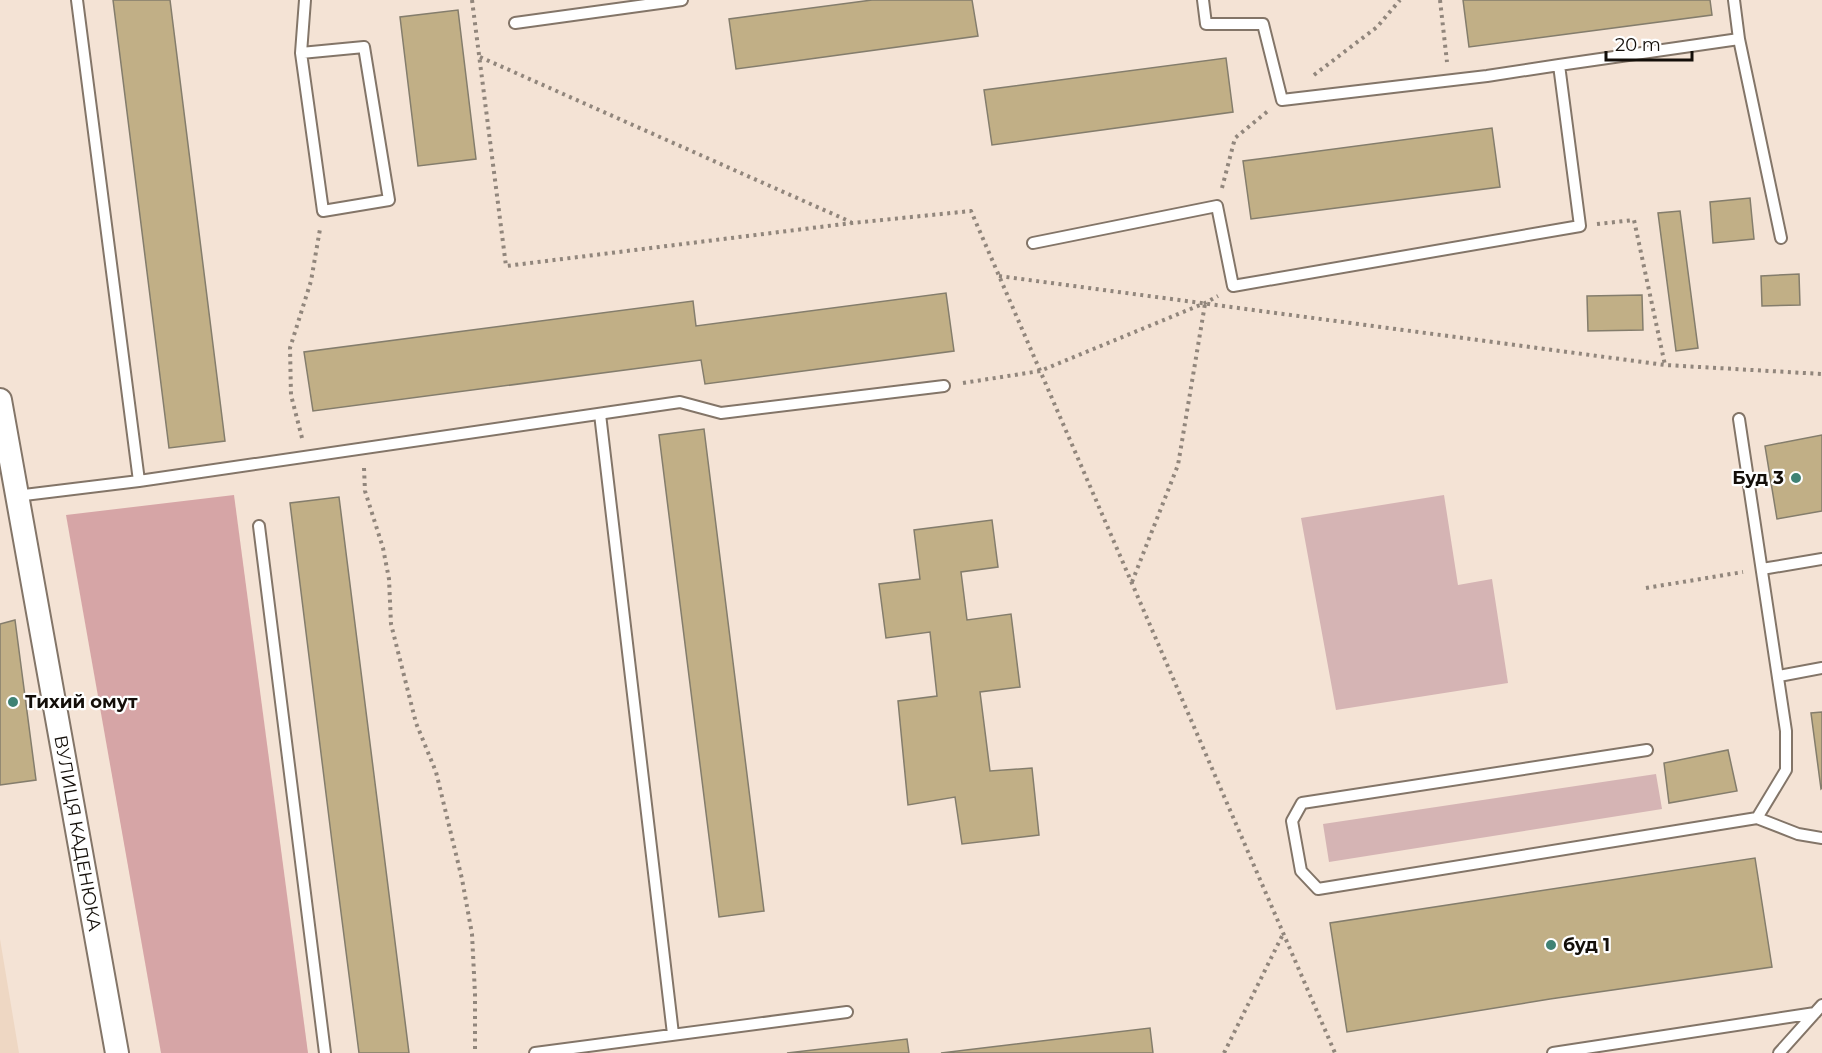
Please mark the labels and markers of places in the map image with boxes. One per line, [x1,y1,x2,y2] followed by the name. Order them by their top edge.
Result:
[1732,467,1784,489] place label: Буд 3
[1789,471,1803,485] marker: Буд 3
[25,691,138,713] place label: Тихий омут
[6,695,20,709] marker: Тихий омут
[1563,934,1610,956] place label: буд 1
[1544,938,1558,952] marker: буд 1

